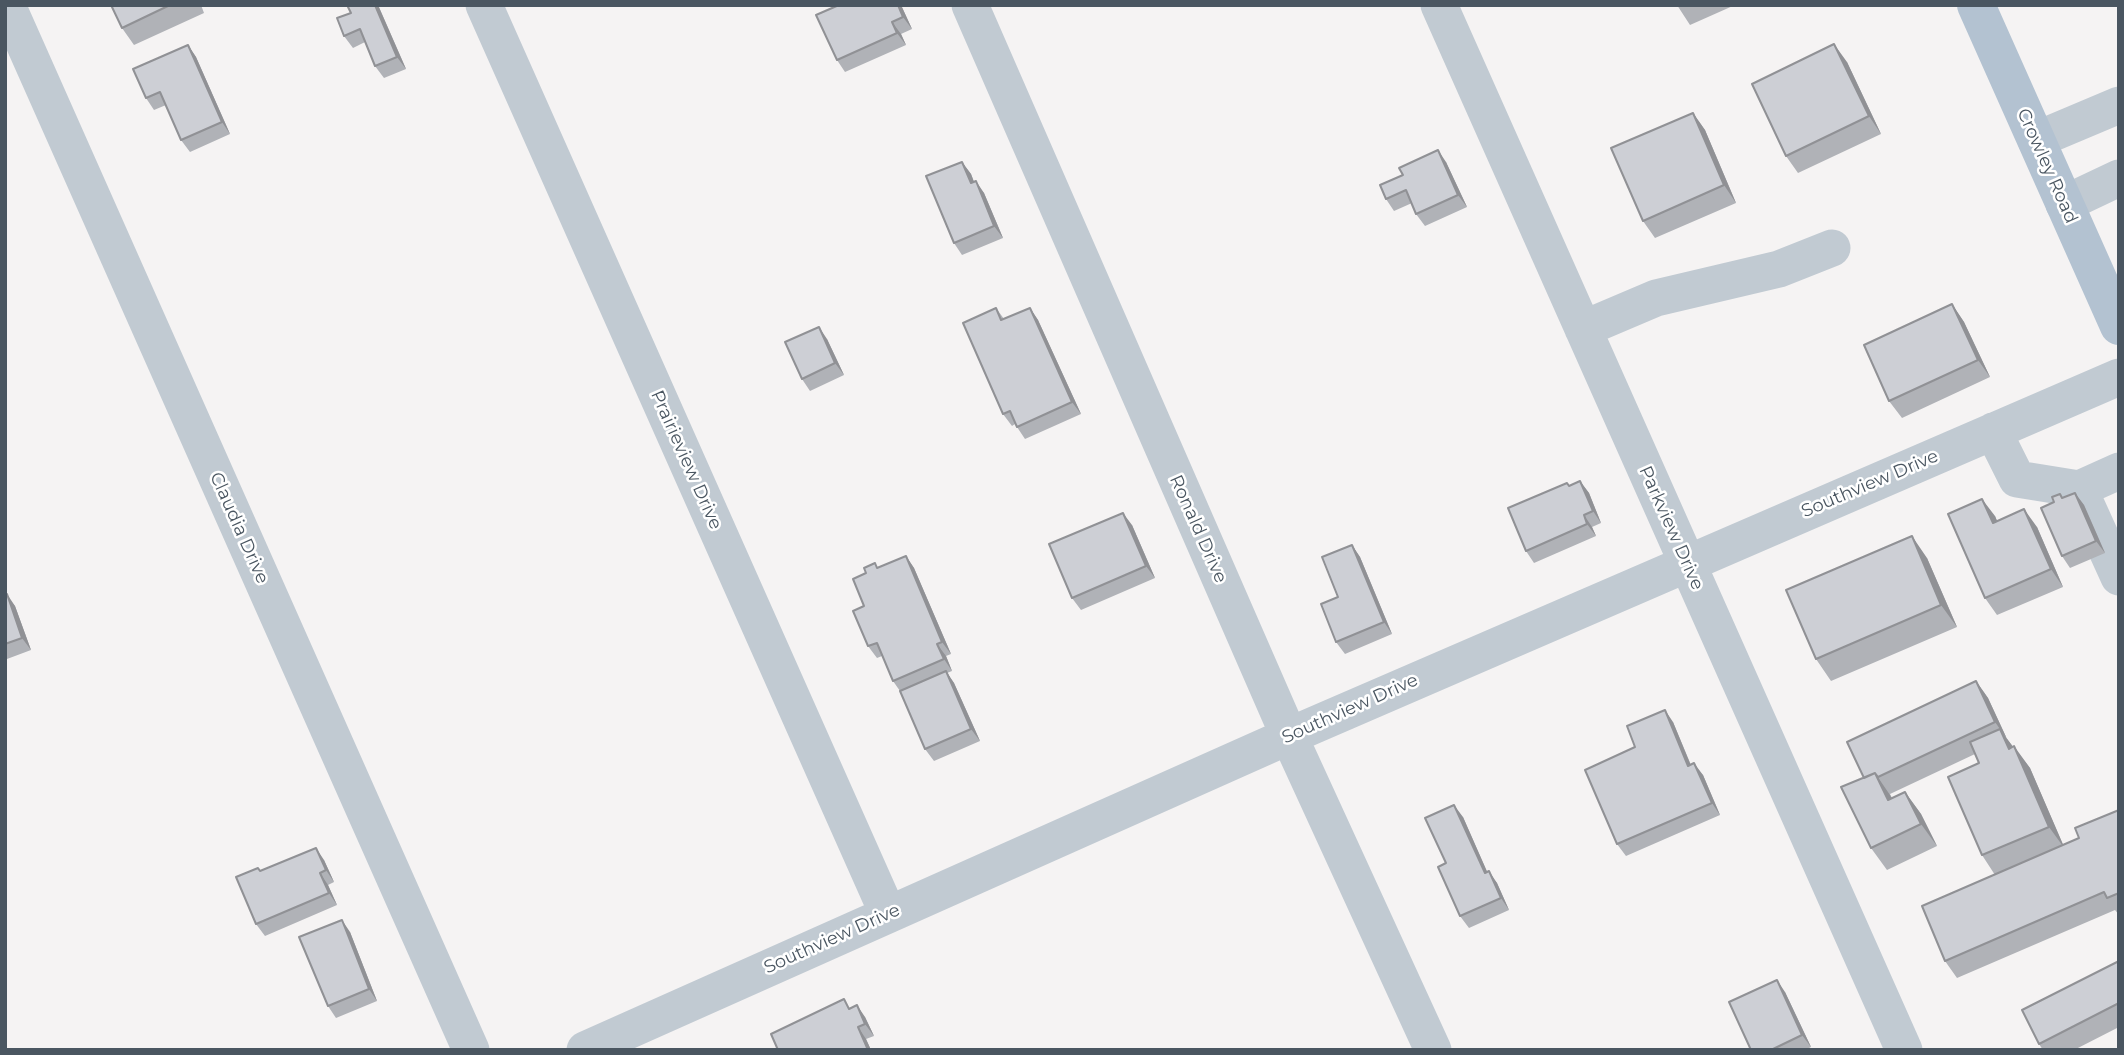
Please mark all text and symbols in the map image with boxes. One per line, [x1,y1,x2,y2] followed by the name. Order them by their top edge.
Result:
[2012,105,2082,227] street label: Crowley Road
[646,387,726,533] street label: Prairieview Drive
[1798,445,1942,523] street label: Southview Drive
[1634,463,1708,593] street label: Parkview Drive
[205,469,273,587] street label: Claudia Drive
[1165,472,1231,586] street label: Ronald Drive
[1279,669,1421,749] street label: Southview Drive
[761,899,903,979] street label: Southview Drive

